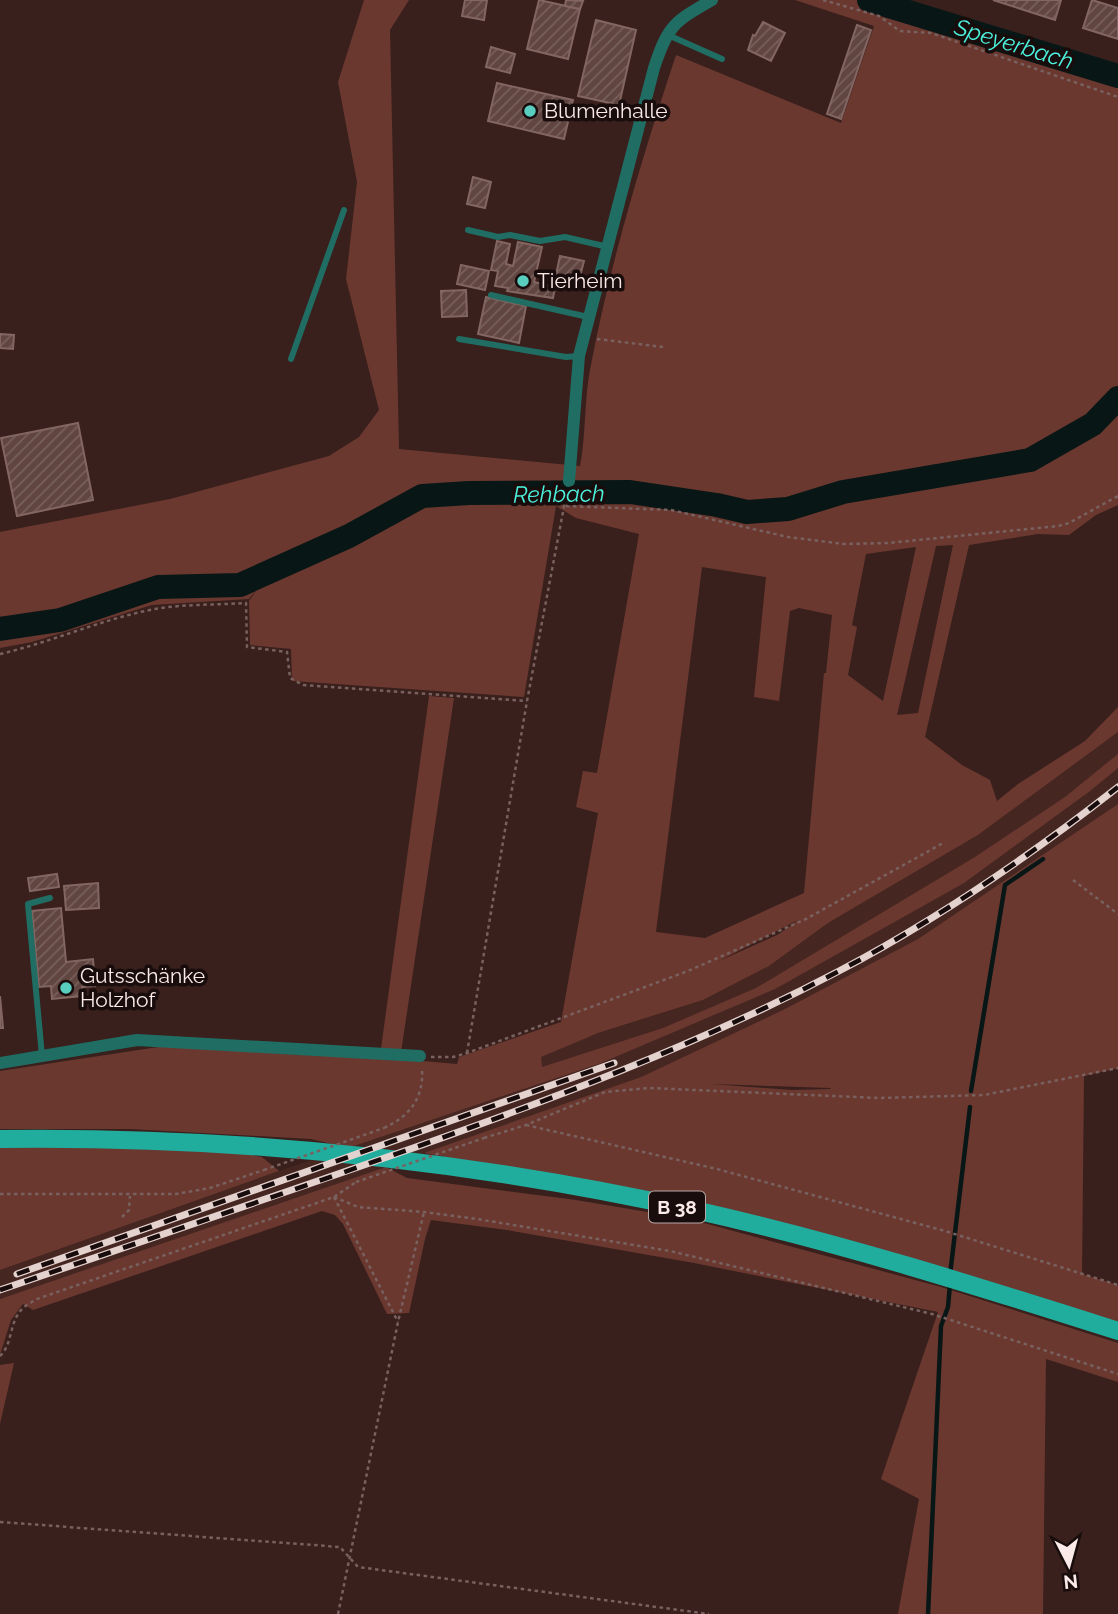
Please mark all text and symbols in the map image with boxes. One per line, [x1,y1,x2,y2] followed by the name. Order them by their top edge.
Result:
[951,12,1077,74] water label: Speyerbach
[544,98,667,123] place label: Blumenhalle
[522,103,538,119] marker: Blumenhalle
[537,268,623,293] place label: Tierheim
[515,273,531,289] marker: Tierheim
[513,479,605,508] water label: Rehbach
[80,963,205,1012] place label: Gutsschänke Holzhof
[58,980,74,996] marker: Gutsschänke Holzhof
[649,1191,705,1222] road number: B 38
[1034,1530,1104,1600] north arrow
[1062,1570,1079,1594] text: N

